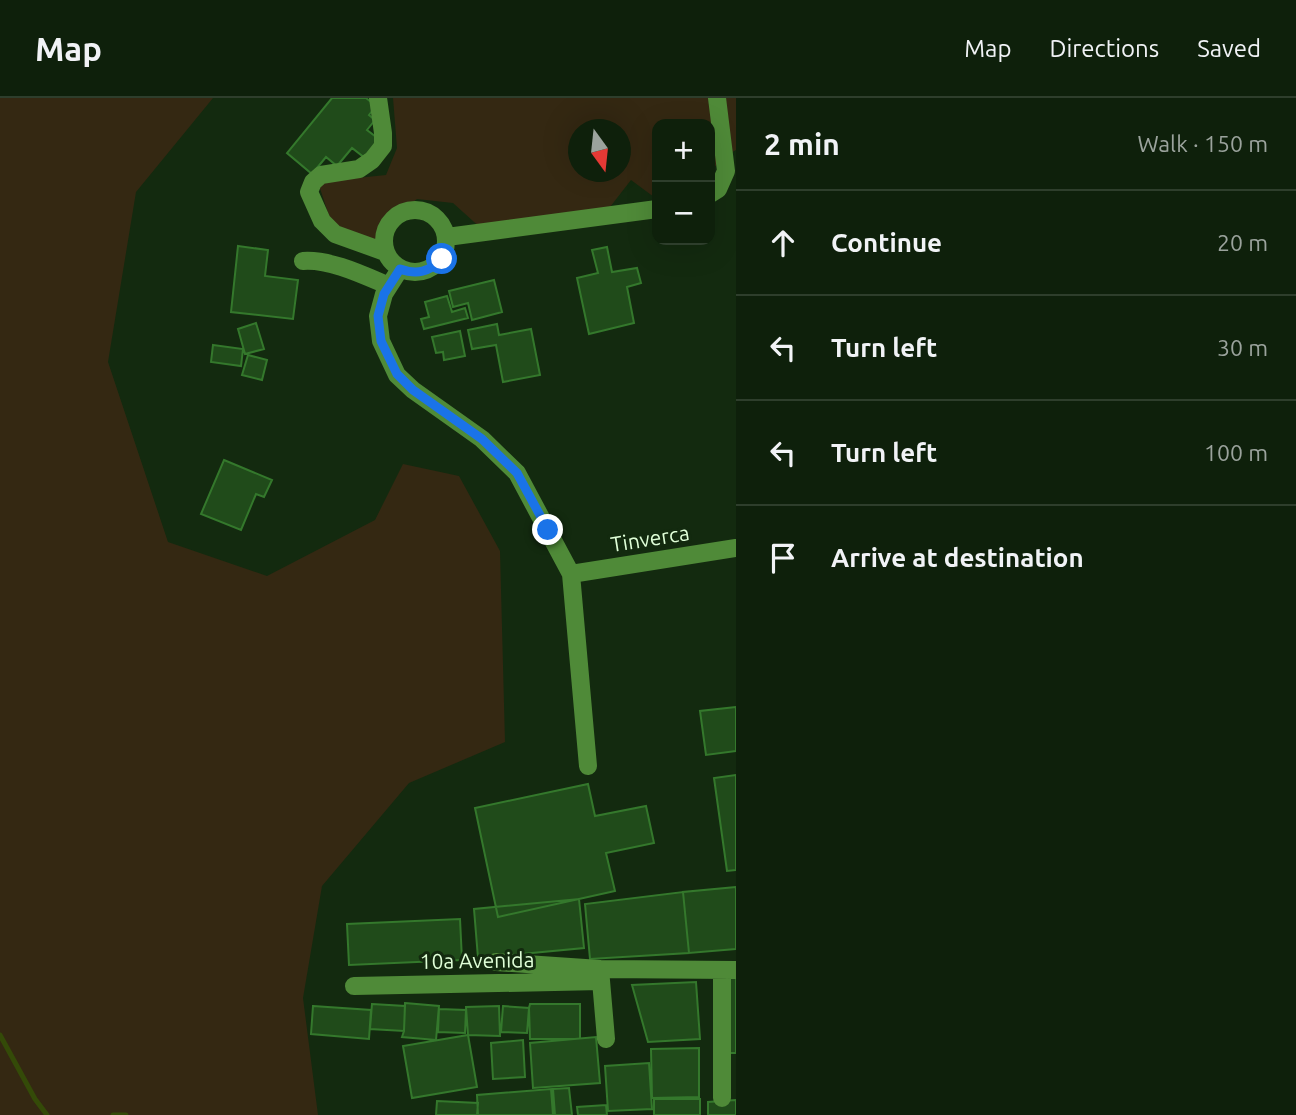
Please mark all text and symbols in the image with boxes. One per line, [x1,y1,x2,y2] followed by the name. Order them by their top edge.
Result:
[35,30,102,67] text: Map
[964,35,1011,62] text: Map
[1049,35,1159,62] text: Directions
[1197,35,1261,62] text: Saved
[568,119,631,182] north arrow
[652,119,715,245] map controls
[652,119,715,182] button: +
[764,127,840,161] text: 2 min
[1137,131,1268,156] text: Walk · 150 m
[652,182,715,245] button: −
[764,224,802,262] icon: ahead
[831,228,942,257] text: Continue
[1217,230,1268,255] text: 20 m
[426,243,457,274] route start
[764,329,802,367] icon: left
[831,333,937,362] text: Turn left
[1217,335,1268,360] text: 30 m
[764,434,802,472] icon: left
[831,438,937,467] text: Turn left
[1204,440,1268,465] text: 100 m
[532,514,563,545] route end
[609,520,691,556] street label: Tinverca
[764,539,802,577] icon: arrive
[831,543,1084,572] text: Arrive at destination
[419,947,535,973] street label: 10a Avenida

